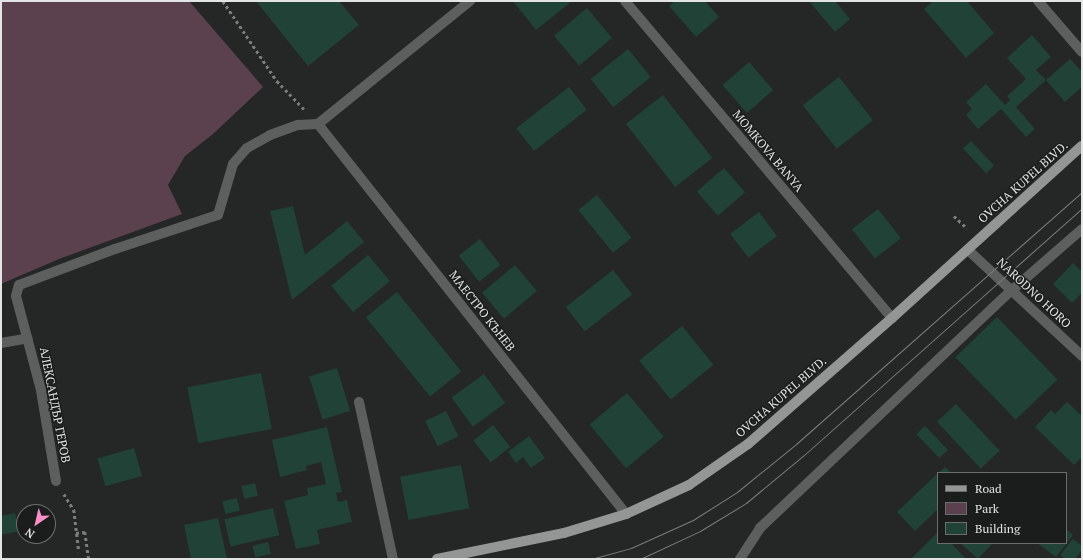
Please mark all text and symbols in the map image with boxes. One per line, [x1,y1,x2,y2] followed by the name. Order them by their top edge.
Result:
[729,107,807,195] street label: MOMKOVA BANYA
[975,138,1071,226] street label: OVCHA KUPEL BLVD.
[994,255,1074,331] street label: NARODNO HORO
[446,268,518,354] street label: МАЕСТРО КЪНЕВ
[37,346,73,464] street label: АЛЕКСАНДЪР ГЕРОВ
[733,354,829,440] street label: OVCHA KUPEL BLVD.
[937,472,1067,544] legend
[975,481,1002,496] text: Road
[975,501,999,516] text: Park
[16,504,56,544] north arrow
[975,521,1020,536] text: Building
[22,525,37,541] text: N

